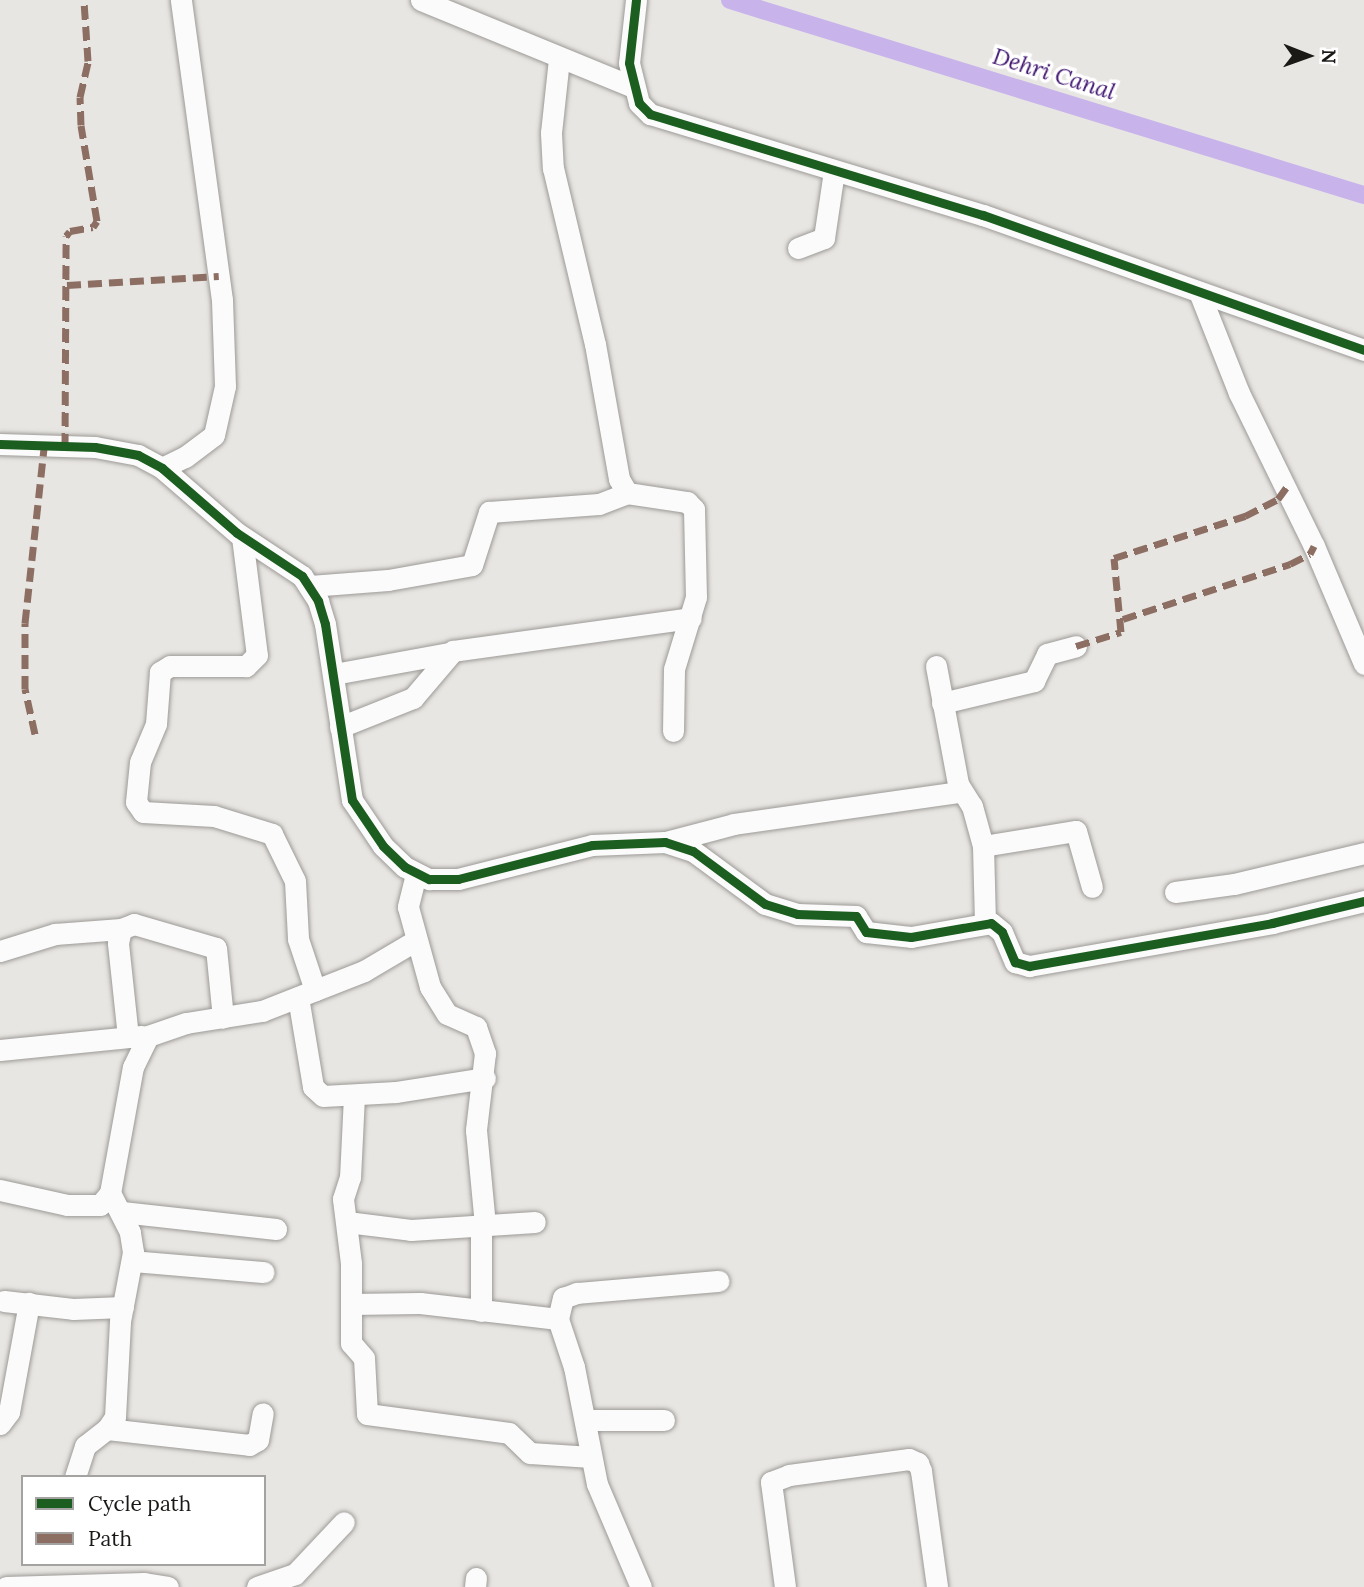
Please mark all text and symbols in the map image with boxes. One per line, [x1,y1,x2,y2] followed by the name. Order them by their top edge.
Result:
[1273,21,1343,91] north arrow
[989,42,1119,106] water label: Dehri Canal
[1317,49,1341,64] text: N
[21,1475,266,1566] legend
[88,1490,191,1517] text: Cycle path
[88,1525,132,1552] text: Path

